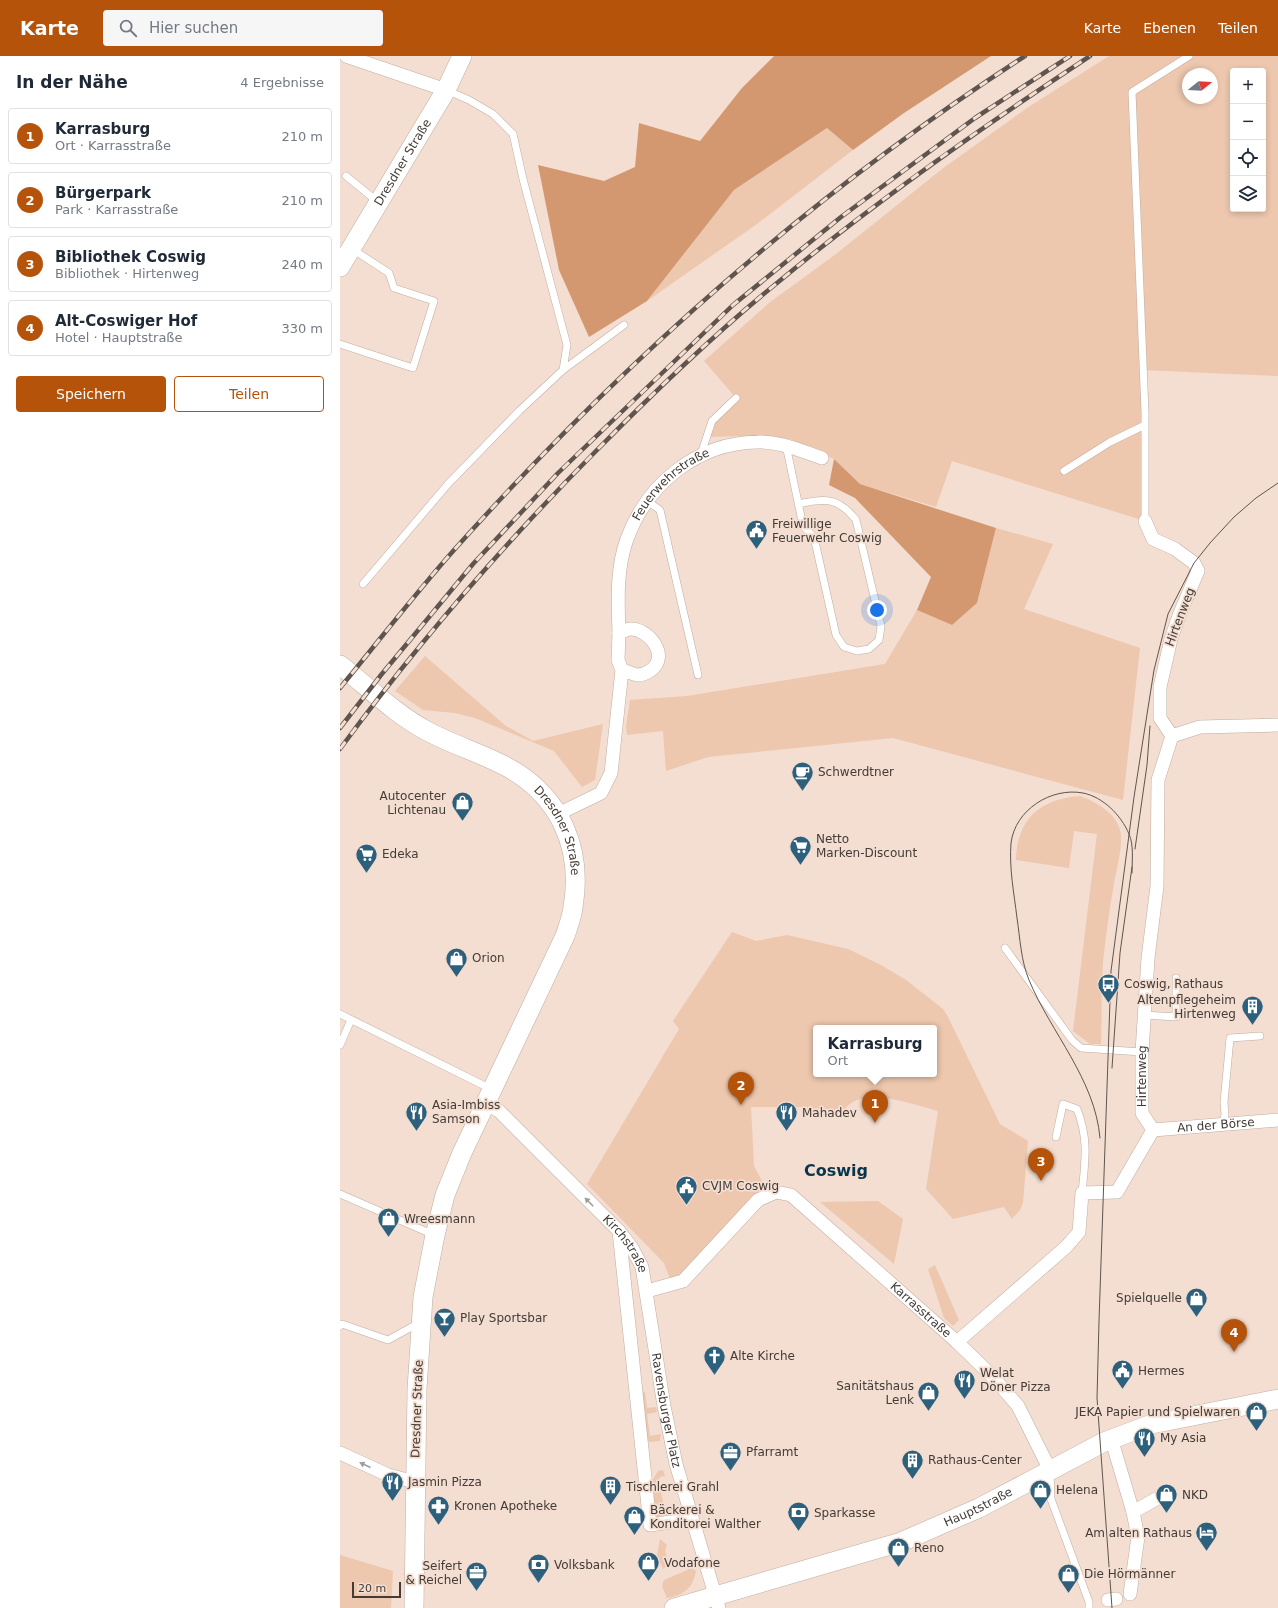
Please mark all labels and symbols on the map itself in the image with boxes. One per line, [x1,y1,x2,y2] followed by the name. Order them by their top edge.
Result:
[1182,68,1218,104] north arrow
[371,116,434,208] street label: Dresdner Straße
[629,445,712,523] street label: Feuerwehrstraße
[772,517,882,545] place label: Freiwillige Feuerwehr Coswig
[743,518,769,551] public building icon: Freiwillige Feuerwehr Coswig
[1162,586,1198,648] street label: Hirtenweg
[867,600,887,620] your location
[789,759,815,792] cafe icon: Schwerdtner
[818,765,894,779] place label: Schwerdtner
[531,783,582,876] street label: Dresdner Straße
[380,789,446,817] place label: Autocenter Lichtenau
[449,790,475,823] shop icon: Autocenter Lichtenau
[816,832,917,860] place label: Netto Marken-Discount
[788,833,814,866] supermarket icon: Netto Marken-Discount
[354,841,380,874] supermarket icon: Edeka
[382,847,419,861] place label: Edeka
[443,945,469,978] shop icon: Orion
[472,951,505,965] place label: Orion
[1096,971,1122,1004] bus stop icon: Coswig, Rathaus
[1124,977,1223,991] place label: Coswig, Rathaus
[1137,993,1236,1021] place label: Altenpflegeheim Hirtenweg
[1239,994,1265,1027] building icon: Altenpflegeheim Hirtenweg
[1135,1045,1149,1107] street label: Hirtenweg
[728,1072,754,1105] pin: 2
[862,1090,888,1123] pin: 1
[432,1098,500,1126] place label: Asia-Imbiss Samson
[404,1099,430,1132] restaurant icon: Asia-Imbiss Samson
[773,1100,799,1133] restaurant icon: Mahadev
[802,1106,857,1120] place label: Mahadev
[1177,1115,1255,1135] street label: An der Börse
[1028,1148,1054,1181] pin: 3
[804,1161,868,1180] district label: Coswig
[673,1173,699,1206] public building icon: CVJM Coswig
[702,1179,779,1193] place label: CVJM Coswig
[585,1197,594,1207] one-way arrow
[375,1206,401,1239] shop icon: Wreesmann
[404,1212,475,1226] place label: Wreesmann
[600,1212,650,1273] street label: Kirchstraße
[887,1279,954,1340] street label: Karrasstraße
[1184,1285,1210,1318] shop icon: Spielquelle
[1116,1291,1182,1305] place label: Spielquelle
[432,1305,458,1338] bar icon: Play Sportsbar
[460,1311,547,1325] place label: Play Sportsbar
[1221,1319,1247,1352] pin: 4
[702,1343,728,1376] church icon: Alte Kirche
[730,1349,795,1363] place label: Alte Kirche
[649,1352,684,1469] street label: Ravensburger Platz
[1110,1358,1136,1391] public building icon: Hermes
[408,1360,426,1458] street label: Dresdner Straße
[1138,1364,1184,1378] place label: Hermes
[980,1366,1051,1394] place label: Welat Döner Pizza
[951,1367,977,1400] restaurant icon: Welat Döner Pizza
[836,1379,914,1407] place label: Sanitätshaus Lenk
[916,1380,942,1413] shop icon: Sanitätshaus Lenk
[1243,1399,1269,1432] shop icon: JEKA Papier und Spielwaren
[1074,1405,1240,1419] place label: JEKA Papier und Spielwaren
[1131,1425,1157,1458] restaurant icon: My Asia
[1160,1431,1206,1445] place label: My Asia
[718,1439,744,1472] office icon: Pfarramt
[746,1445,799,1459] place label: Pfarramt
[900,1447,926,1480] building icon: Rathaus-Center
[928,1453,1022,1467] place label: Rathaus-Center
[359,1461,371,1467] one-way arrow
[380,1469,406,1502] restaurant icon: Jasmin Pizza
[598,1474,624,1507] building icon: Tischlerei Grahl
[407,1475,482,1489] place label: Jasmin Pizza
[1028,1477,1054,1510] shop icon: Helena
[625,1480,719,1494] place label: Tischlerei Grahl
[1153,1482,1179,1515] shop icon: NKD
[1056,1483,1098,1497] place label: Helena
[942,1485,1015,1530] street label: Hauptstraße
[1182,1488,1208,1502] place label: NKD
[425,1493,451,1526] pharmacy icon: Kronen Apotheke
[454,1499,557,1513] place label: Kronen Apotheke
[786,1500,812,1533] bank icon: Sparkasse
[650,1503,761,1531] place label: Bäckerei & Konditorei Walther
[622,1504,648,1537] shop icon: Bäckerei & Konditorei Walther
[814,1506,876,1520] place label: Sparkasse
[1194,1520,1220,1553] hotel icon: Am alten Rathaus
[1085,1526,1192,1540] place label: Am alten Rathaus
[886,1535,912,1568] shop icon: Reno
[914,1541,944,1555] place label: Reno
[636,1550,662,1583] shop icon: Vodafone
[525,1552,551,1585] bank icon: Volksbank
[664,1556,720,1570] place label: Vodafone
[554,1558,615,1572] place label: Volksbank
[405,1559,462,1587] place label: Seifert & Reichel
[464,1560,490,1593] office icon: Seifert & Reichel
[1055,1561,1081,1594] shop icon: Die Hörmänner
[1084,1567,1175,1581] place label: Die Hörmänner
[352,1580,401,1599] scale bar

